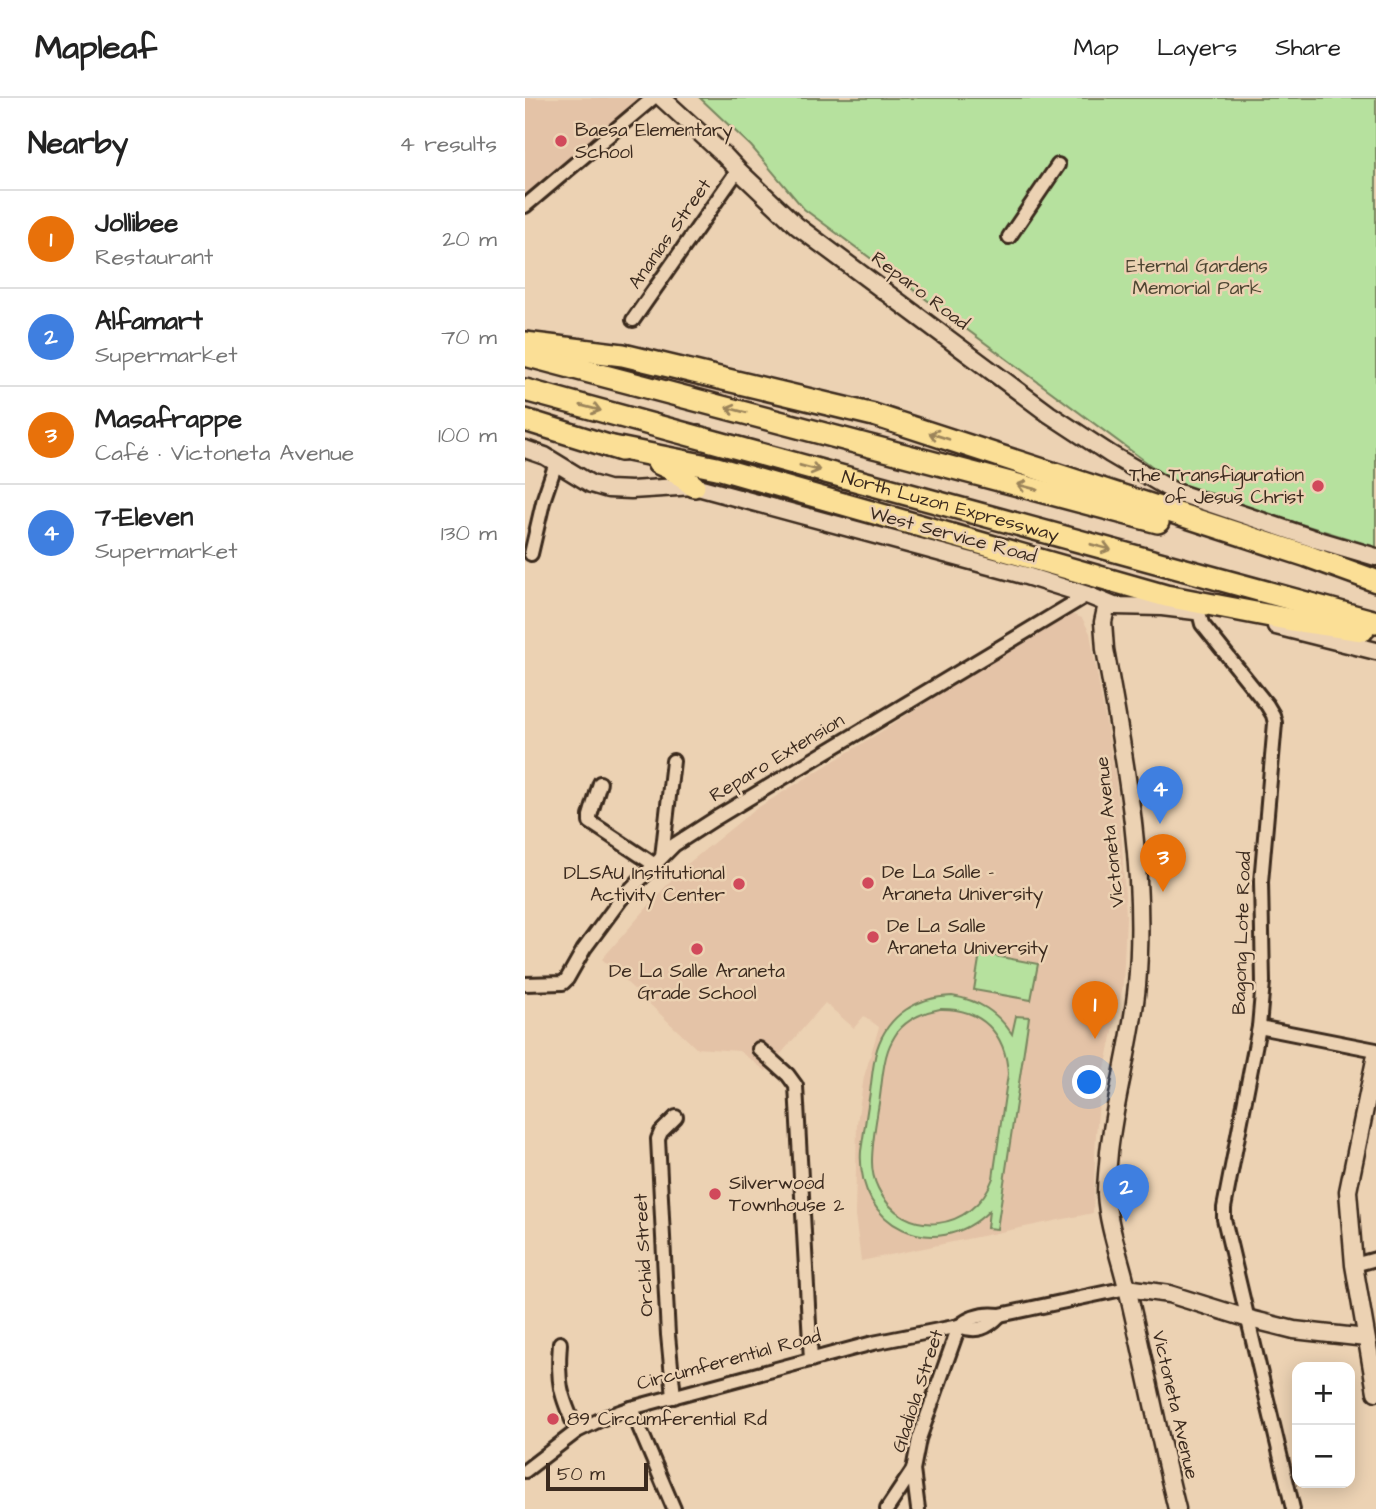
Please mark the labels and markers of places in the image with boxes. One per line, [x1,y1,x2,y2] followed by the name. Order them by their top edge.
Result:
[575,117,733,166] place label: Baesa Elementary School
[553,133,569,149] marker: Baesa Elementary School
[1129,462,1304,511] place label: The Transfiguration of Jesus Christ
[1310,478,1326,494] marker: The Transfiguration of Jesus Christ
[1137,766,1183,824] pin: 4
[1140,834,1186,892] pin: 3
[882,859,1044,909] place label: De La Salle - Araneta University
[564,860,726,910] place label: DLSAU Institutional Activity Center
[860,875,876,891] marker: De La Salle - Araneta University
[731,876,747,892] marker: DLSAU Institutional Activity Center
[887,913,1049,963] place label: De La Salle Araneta University
[865,929,881,945] marker: De La Salle Araneta University
[689,941,705,957] marker: De La Salle Araneta Grade School
[609,958,785,1007] place label: De La Salle Araneta Grade School
[1072,981,1118,1039] pin: 1
[1103,1164,1149,1222] pin: 2
[729,1170,845,1219] place label: Silverwood Townhouse 2
[707,1186,723,1202] marker: Silverwood Townhouse 2
[567,1406,767,1433] place label: 89 Circumferential Rd
[545,1411,561,1427] marker: 89 Circumferential Rd

